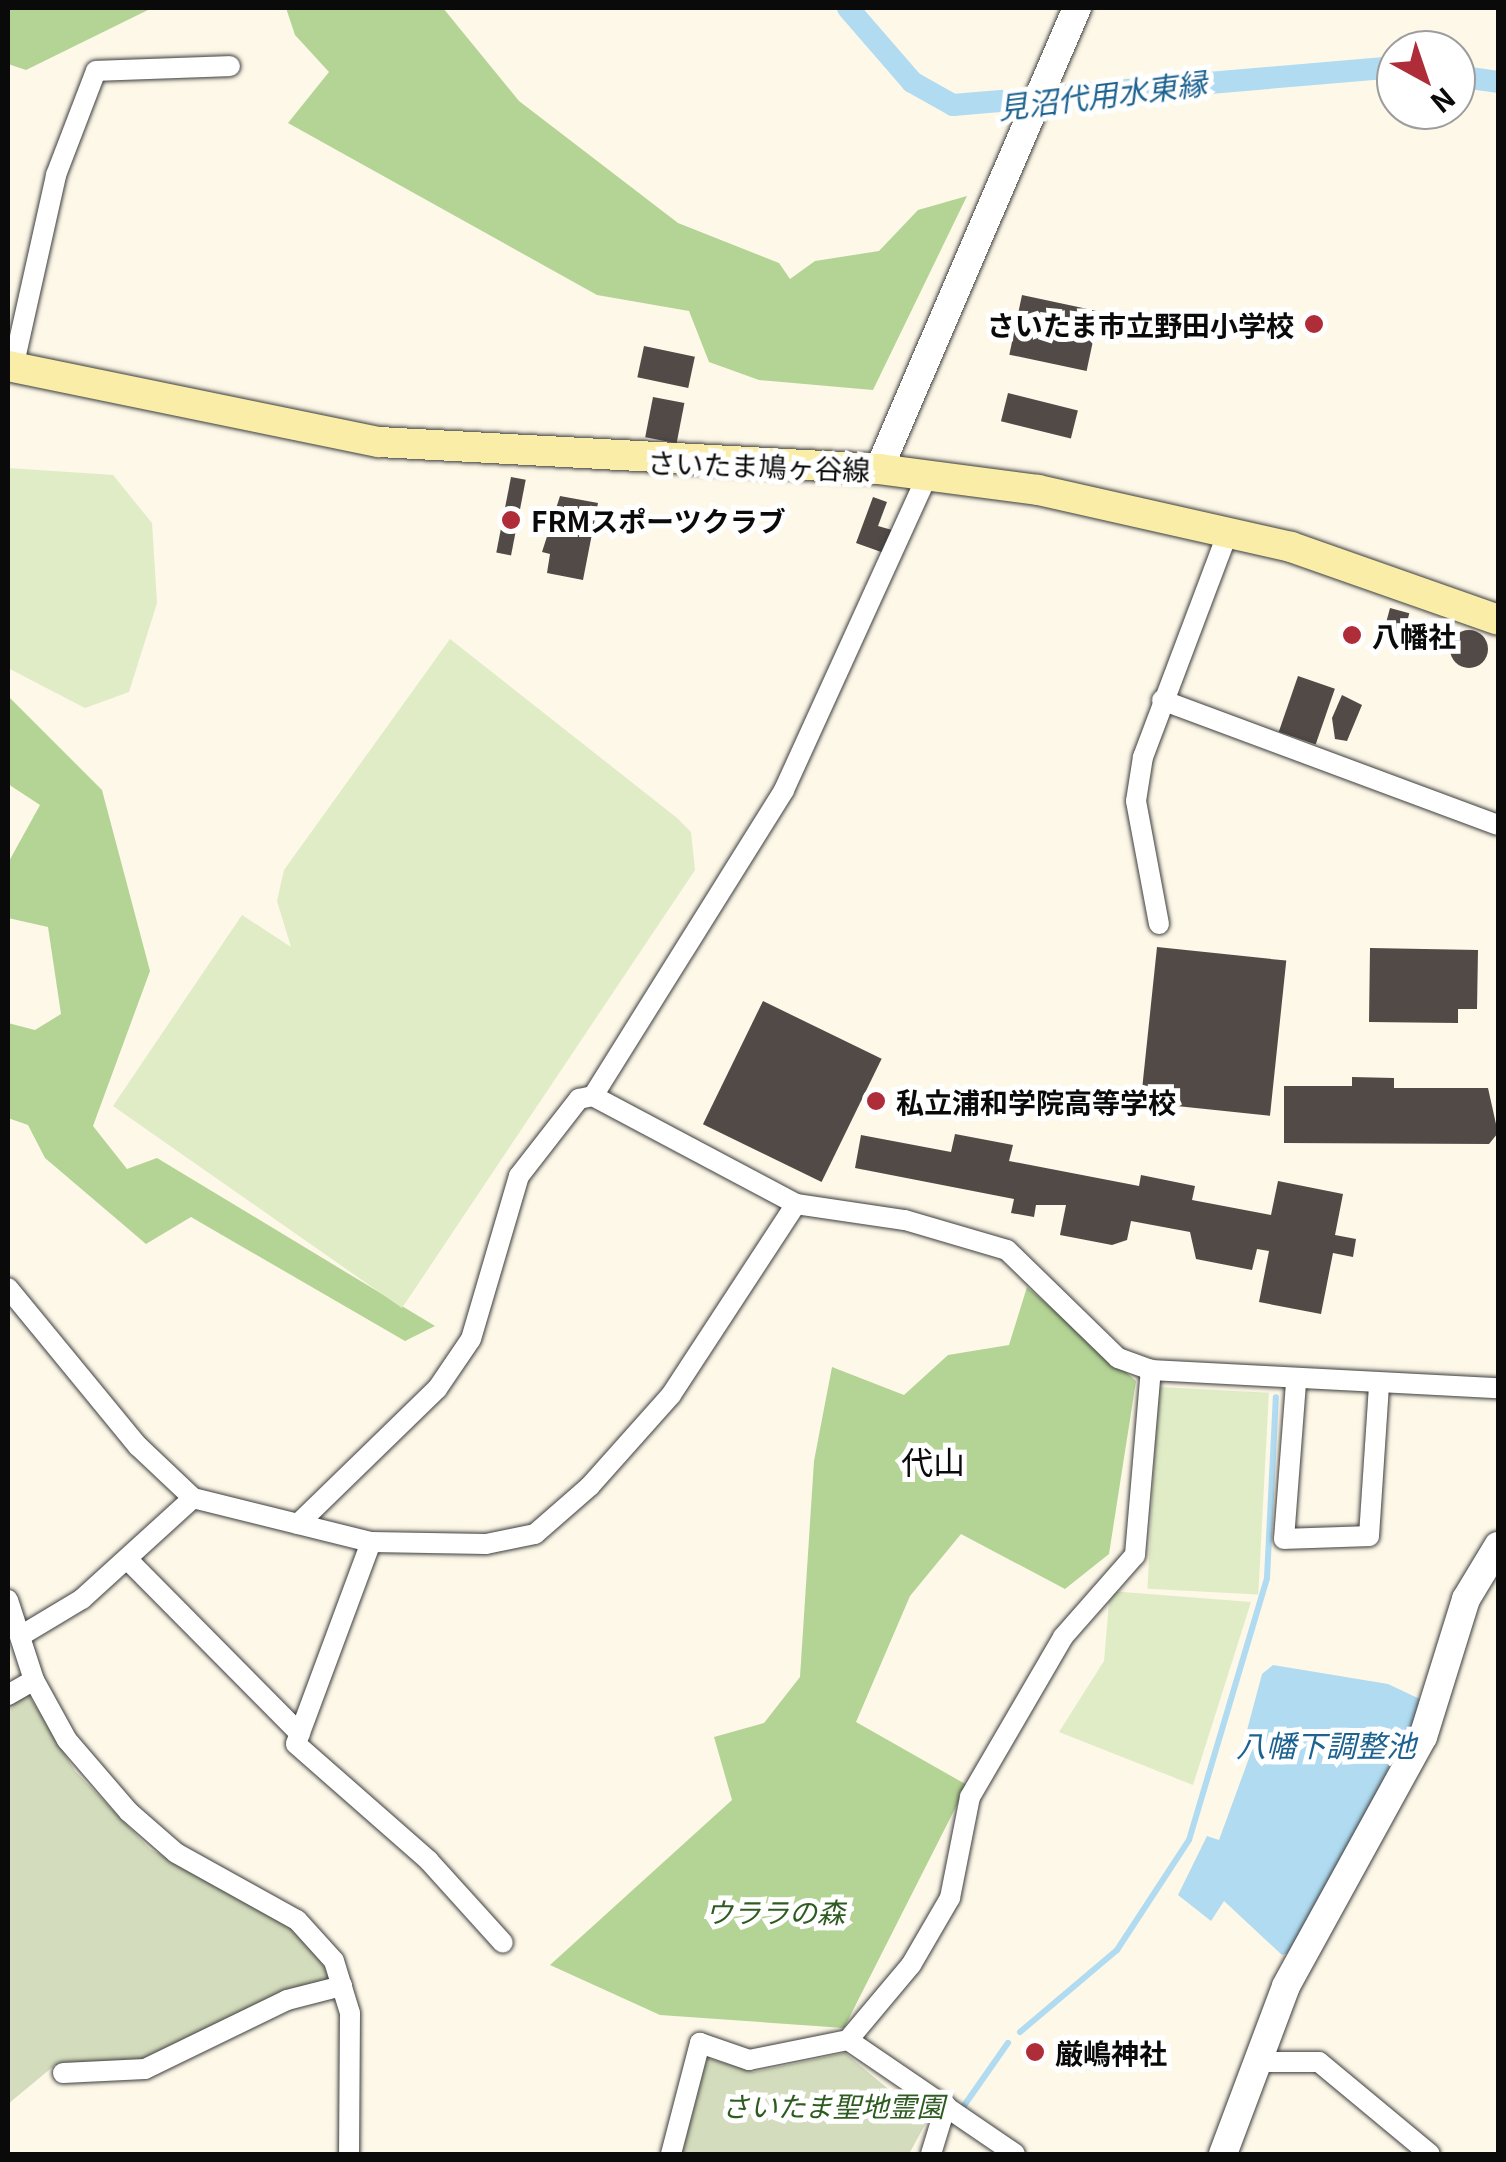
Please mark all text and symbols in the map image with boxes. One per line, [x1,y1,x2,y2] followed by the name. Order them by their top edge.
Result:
[1376,30,1476,130] north arrow
[996,63,1208,125] water label: 見沼代用水東縁
[1423,79,1465,124] text: N
[986,307,1294,341] place label: さいたま市立野田小学校
[1303,313,1325,335] marker: さいたま市立野田小学校
[646,444,872,486] street label: さいたま鳩ヶ谷線
[531,503,786,537] place label: FRMスポーツクラブ
[500,509,522,531] marker: FRMスポーツクラブ
[1372,618,1456,652] place label: 八幡社
[1341,624,1363,646] marker: 八幡社
[896,1084,1176,1118] place label: 私立浦和学院高等学校
[865,1090,887,1112] marker: 私立浦和学院高等学校
[901,1441,965,1479] district label: 代山
[1236,1726,1416,1762] water label: 八幡下調整池
[705,1894,845,1928] park label: ウララの森
[1055,2035,1167,2069] place label: 厳嶋神社
[1024,2041,1046,2063] marker: 厳嶋神社
[721,2088,945,2122] park label: さいたま聖地霊園

